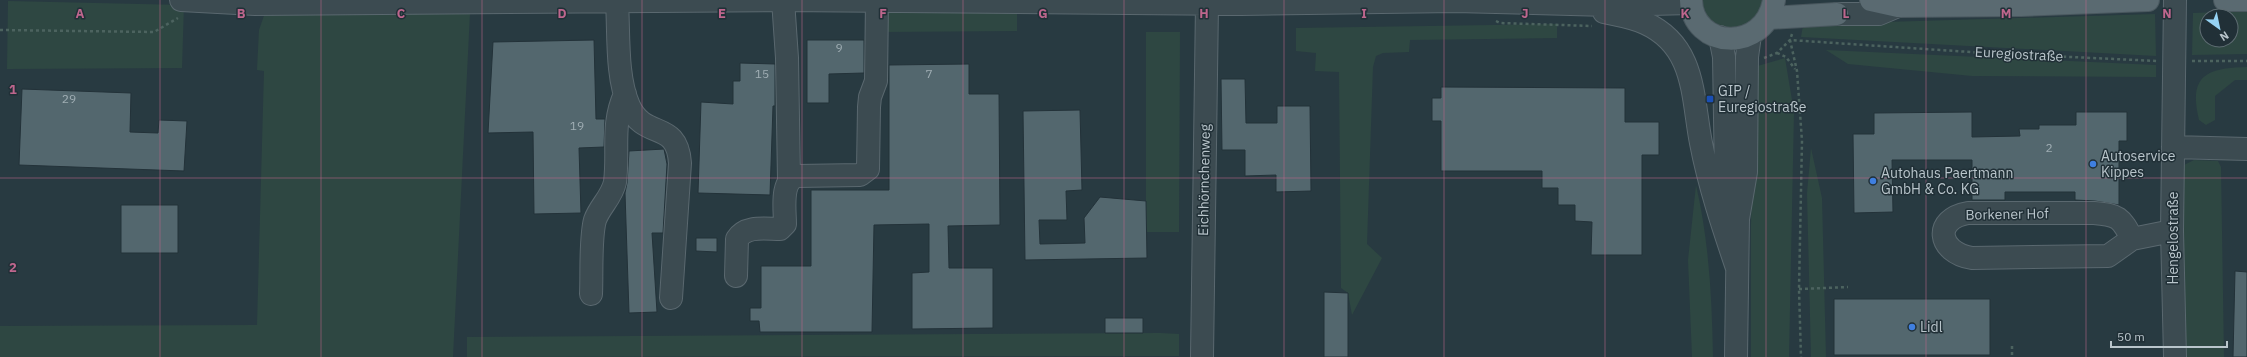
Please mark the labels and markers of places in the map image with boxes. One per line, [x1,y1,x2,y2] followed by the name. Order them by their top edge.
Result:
[1718,82,1807,116] place label: GIP / Euregiostraße
[1705,94,1715,104] marker: GIP / Euregiostraße
[2101,147,2176,181] place label: Autoservice Kippes
[2088,159,2098,169] marker: Autoservice Kippes
[1881,164,2013,198] place label: Autohaus Paertmann GmbH & Co. KG
[1868,176,1878,186] marker: Autohaus Paertmann GmbH & Co. KG
[1920,318,1943,336] place label: Lidl
[1907,322,1917,332] marker: Lidl

